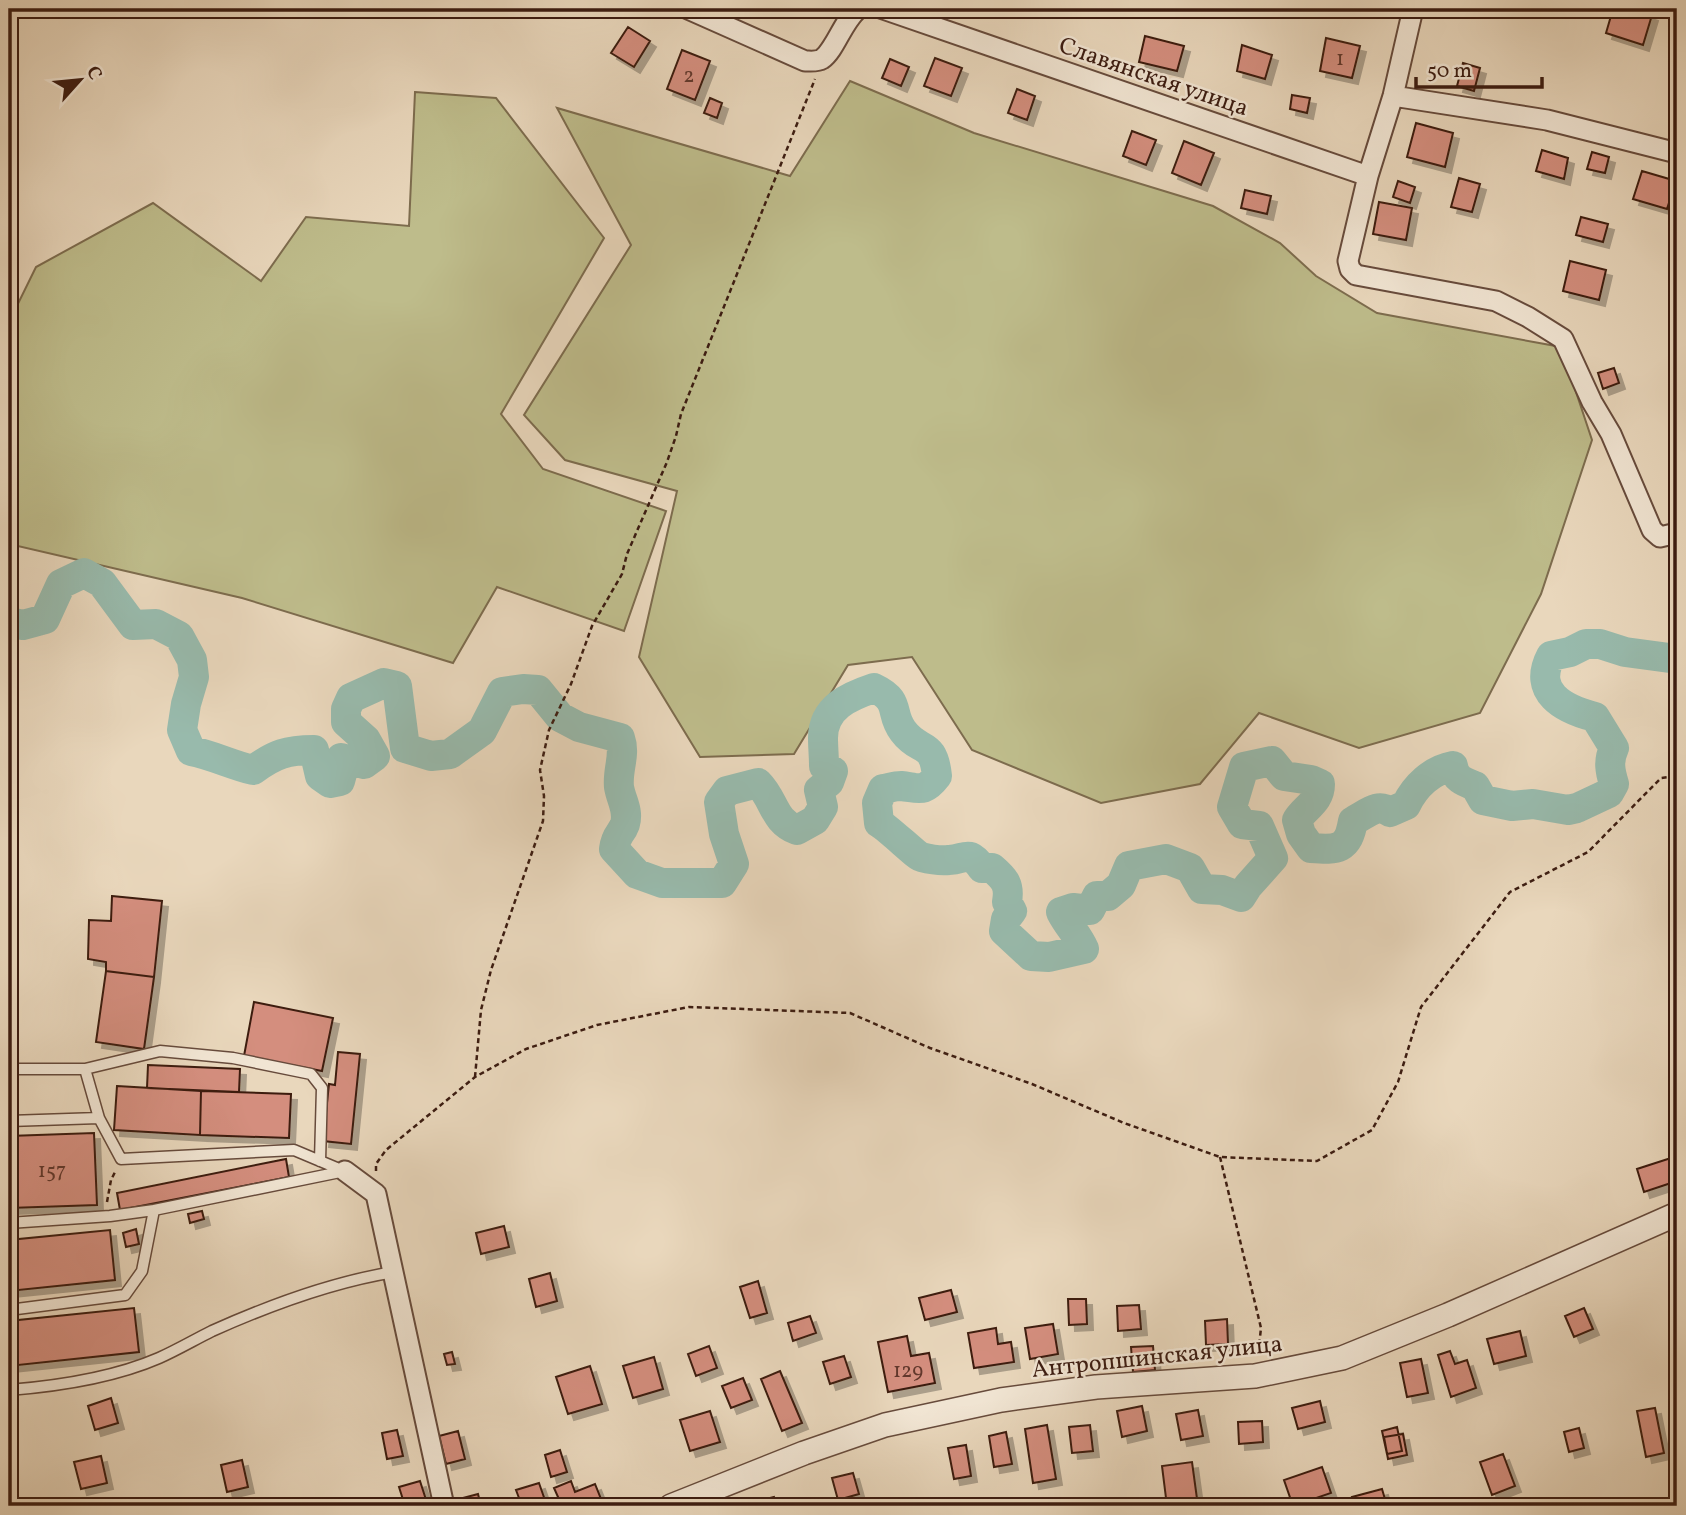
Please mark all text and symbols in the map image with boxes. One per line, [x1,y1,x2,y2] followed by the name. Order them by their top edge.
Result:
[1054,29,1253,126] street label: Славянская улица
[1336,45,1344,74] house number: 1
[46,46,116,116] north arrow
[1416,46,1542,90] scale bar
[1427,57,1472,86] text: 50 m
[79,62,108,85] text: С
[683,62,695,91] house number: 2
[38,1157,66,1186] house number: 157
[1030,1328,1284,1388] street label: Антропшинская улица
[893,1357,923,1386] house number: 129

